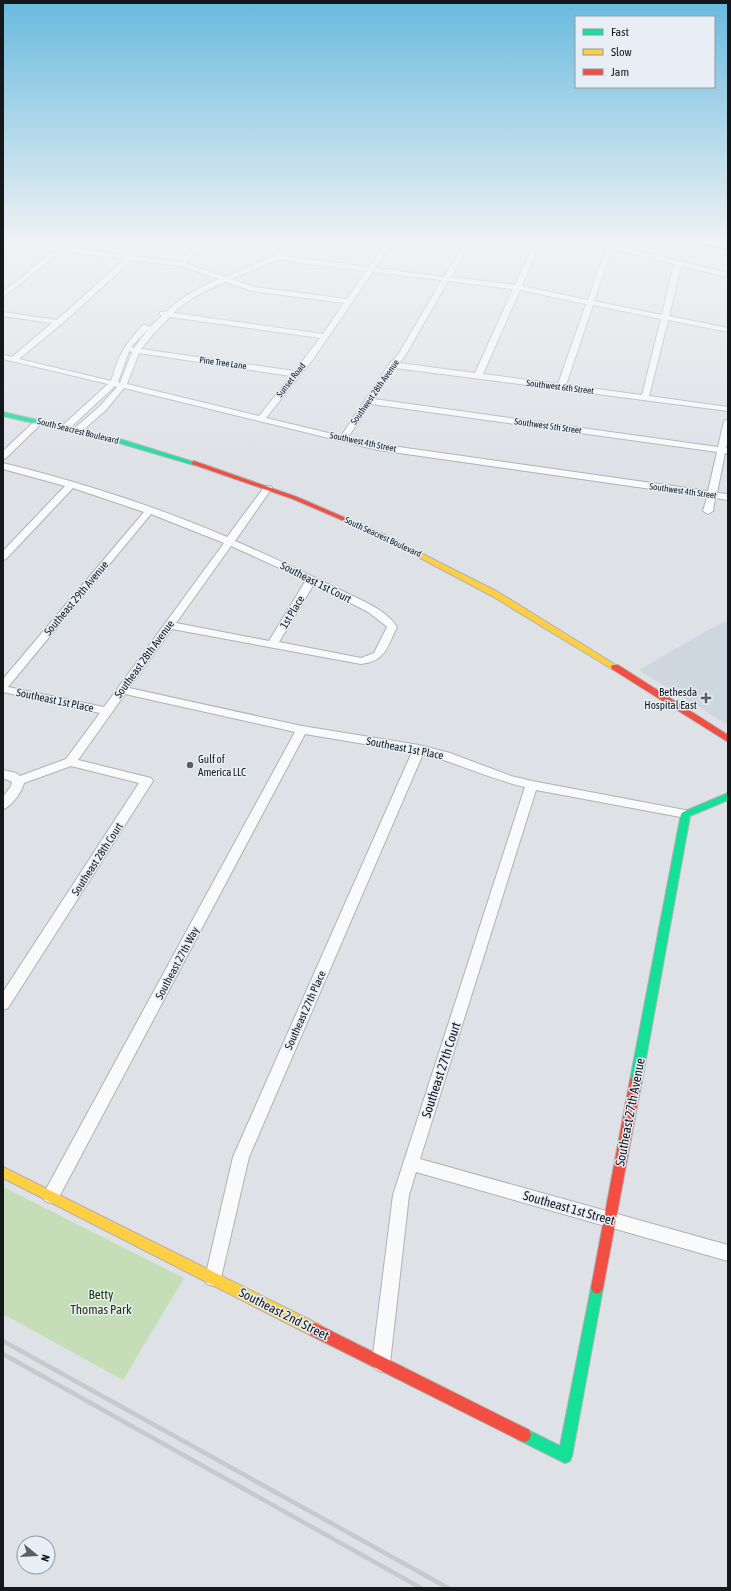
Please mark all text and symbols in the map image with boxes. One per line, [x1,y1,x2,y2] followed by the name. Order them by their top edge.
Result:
[575,16,715,88] legend
[611,25,629,39] text: Fast
[611,45,632,59] text: Slow
[611,65,629,79] text: Jam
[199,355,247,371] street label: Pine Tree Lane
[349,357,401,427] street label: Southwest 28th Avenue
[275,361,307,399] street label: Sunset Road
[526,378,595,396] street label: Southwest 6th Street
[36,416,120,446] street label: South Seacrest Boulevard
[514,416,583,436] street label: Southwest 5th Street
[329,430,398,454] street label: Southwest 4th Street
[649,481,718,501] street label: Southwest 4th Street
[343,515,423,559] street label: South Seacrest Boulevard
[41,558,111,638] street label: Southeast 29th Avenue
[279,559,353,605] street label: Southeast 1st Court
[278,593,306,631] street label: 1st Place
[112,618,176,700] street label: Southeast 28th Avenue
[15,686,95,714] street label: Southeast 1st Place
[644,686,697,711] place label: Bethesda Hospital East
[700,692,712,704] marker: Bethesda Hospital East
[365,735,445,761] street label: Southeast 1st Place
[198,753,246,778] place label: Gulf of America LLC
[185,760,195,770] marker: Gulf of America LLC
[69,820,125,898] street label: Southeast 28th Court
[153,924,201,1001] street label: Southeast 27th Way
[282,969,328,1051] street label: Southeast 27th Place
[418,1020,464,1120] street label: Southeast 27th Court
[612,1056,648,1167] street label: Southeast 27th Avenue
[521,1188,617,1228] street label: Southeast 1st Street
[237,1285,332,1343] street label: Southeast 2nd Street
[70,1287,132,1317] park label: Betty Thomas Park
[16,1535,56,1575] north arrow
[39,1553,52,1563] text: N

